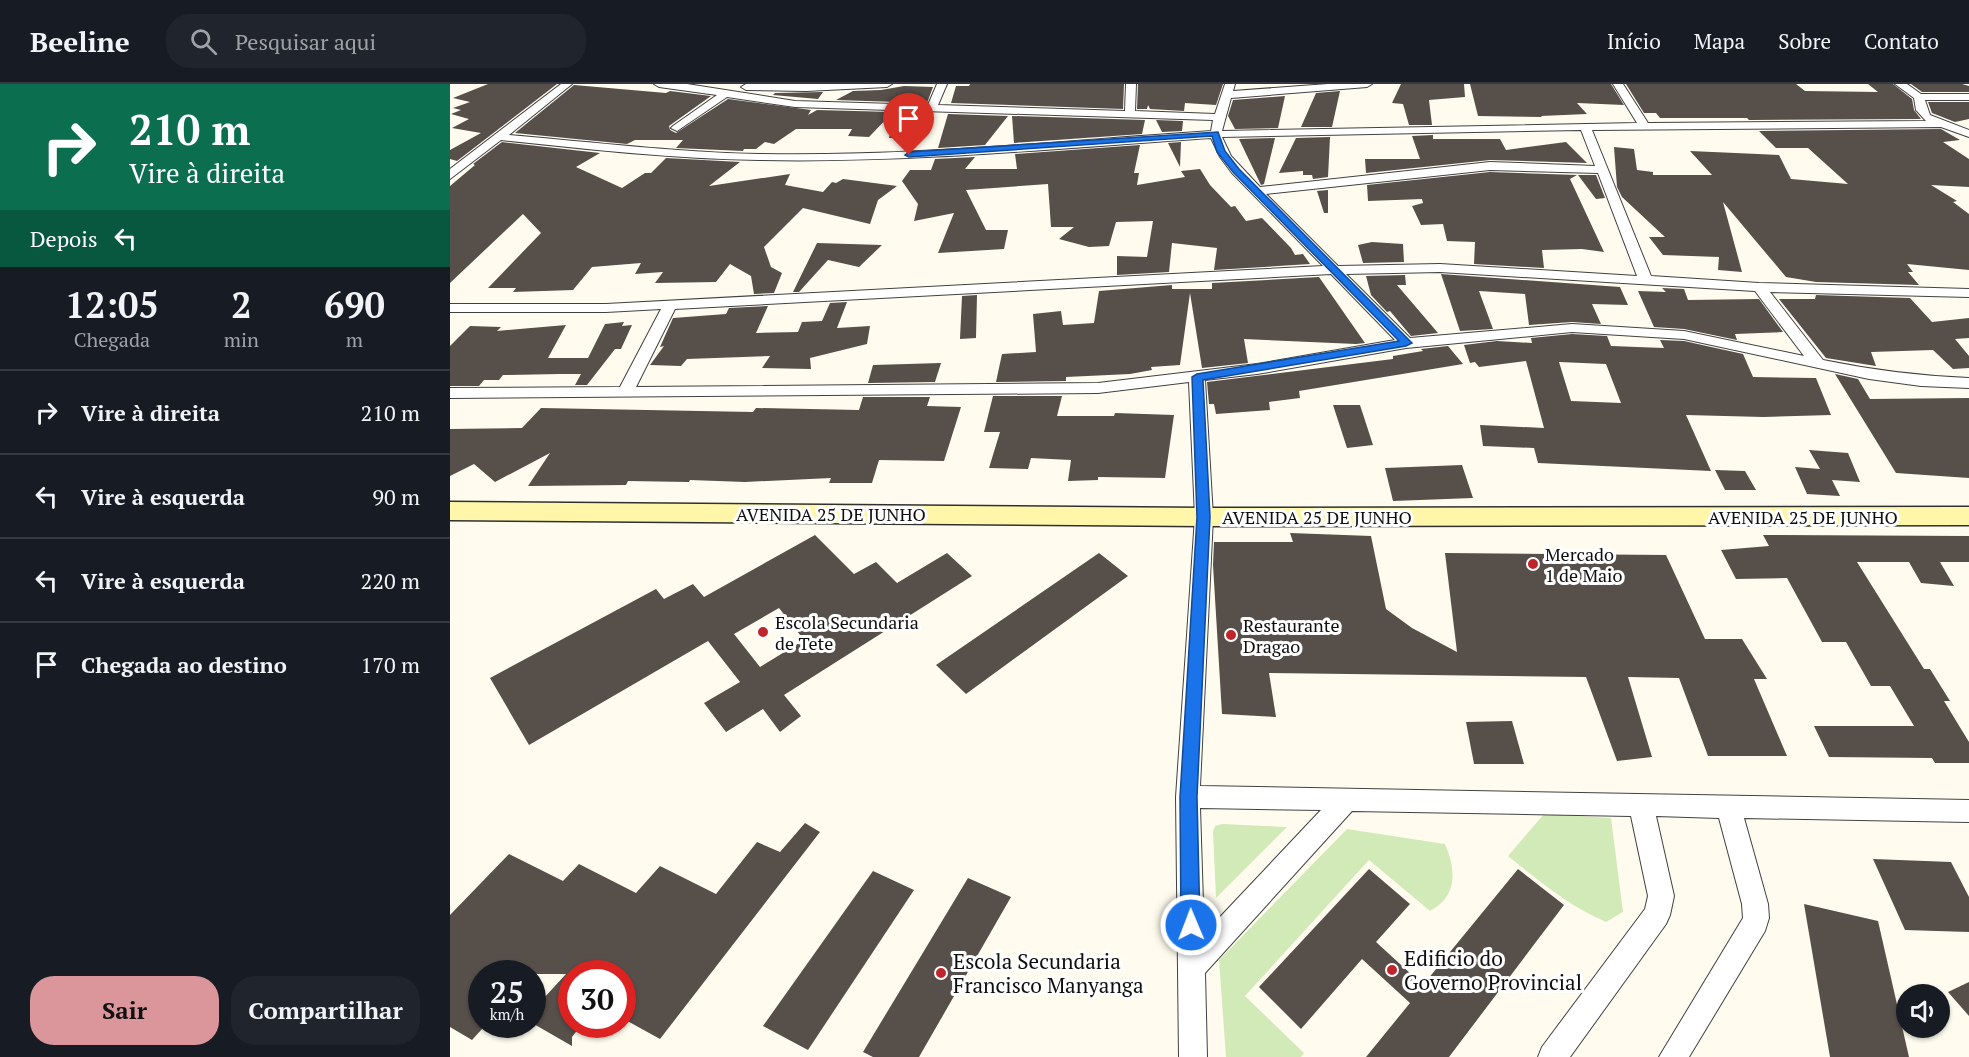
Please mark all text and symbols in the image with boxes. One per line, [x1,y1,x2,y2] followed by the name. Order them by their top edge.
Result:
[166,14,586,68] search box
[30,23,130,60] text: Beeline
[187,25,220,58] icon: search
[235,27,376,56] text: Pesquisar aqui
[1607,27,1661,55] text: Início
[1694,27,1745,55] text: Mapa
[1778,27,1831,55] text: Sobre
[1864,27,1939,55] text: Contato
[883,93,934,155] pin
[129,101,250,157] text: 210 m
[892,102,925,135] icon: arrive
[30,108,108,186] icon: right
[129,155,285,191] text: Vire à direita
[109,222,142,255] icon: left
[30,224,97,253] text: Depois
[65,281,159,328] text: 12:05
[231,281,252,328] text: 2
[324,281,385,328] text: 690
[74,326,150,353] text: Chegada
[224,326,259,353] text: min
[346,326,363,353] text: m
[30,396,63,429] icon: right
[81,398,220,427] text: Vire à direita
[360,398,420,427] text: 210 m
[30,480,63,513] icon: left
[81,482,245,511] text: Vire à esquerda
[372,482,420,511] text: 90 m
[736,502,926,526] street label: AVENIDA 25 DE JUNHO
[1222,505,1412,529] street label: AVENIDA 25 DE JUNHO
[1708,505,1898,529] street label: AVENIDA 25 DE JUNHO
[1545,542,1622,587] place label: Mercado 1 de Maio
[1526,557,1540,571] marker: Mercado 1 de Maio
[30,564,63,597] icon: left
[81,566,245,595] text: Vire à esquerda
[360,566,420,595] text: 220 m
[775,610,919,655] place label: Escola Secundaria de Tete
[1243,613,1340,658] place label: Restaurante Dragao
[756,625,770,639] marker: Escola Secundaria de Tete
[1224,628,1238,642] marker: Restaurante Dragao
[30,648,63,681] icon: arrive
[81,650,287,679] text: Chegada ao destino
[360,650,420,679] text: 170 m
[1159,893,1223,957] position arrow
[1404,944,1582,996] place label: Edificio do Governo Provincial
[953,947,1144,999] place label: Escola Secundaria Francisco Manyanga
[558,960,636,1038] speed limit sign: 30
[1385,963,1399,977] marker: Edificio do Governo Provincial
[934,966,948,980] marker: Escola Secundaria Francisco Manyanga
[490,972,524,1012] text: 25
[30,976,219,1045] button: Sair
[231,976,420,1045] button: Compartilhar
[1896,984,1950,1038] map controls
[1896,984,1950,1038] button: sound
[490,1004,524,1024] text: km/h

